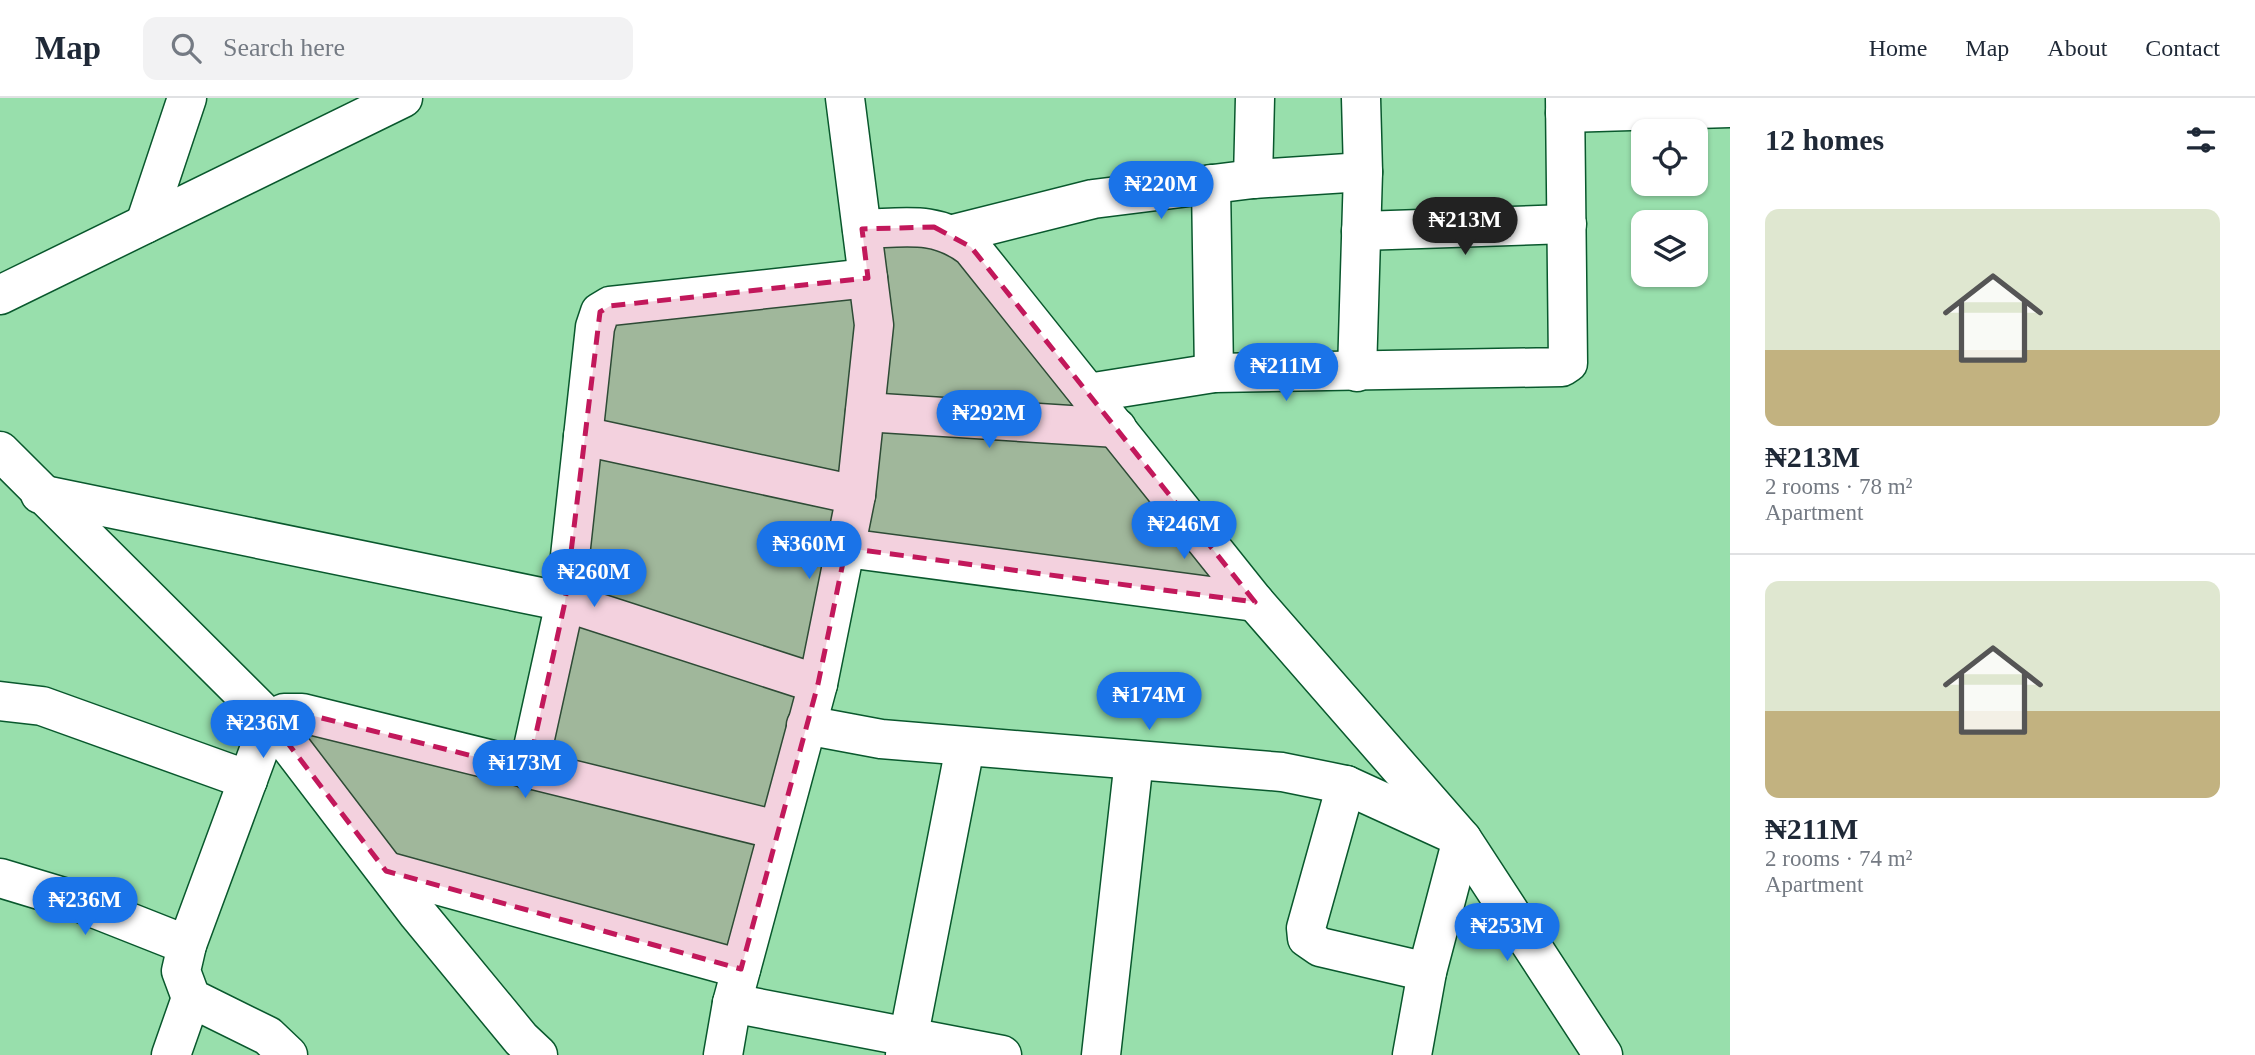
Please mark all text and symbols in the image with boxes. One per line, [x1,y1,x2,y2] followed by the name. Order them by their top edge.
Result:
[143,17,633,80] search box
[167,29,205,67] icon: search
[35,30,101,66] text: Map
[223,33,345,62] text: Search here
[1869,35,1927,61] text: Home
[1965,35,2009,61] text: Map
[2047,35,2107,61] text: About
[2145,35,2220,61] text: Contact
[1631,119,1708,287] map controls
[1631,119,1708,196] button: locate
[2182,121,2220,159] icon: filters
[1765,123,1884,156] text: 12 homes
[1112,162,1210,221] pin: ₦220M
[1125,171,1197,196] text: ₦220M
[1416,198,1514,257] pin: ₦213M
[1429,207,1501,232] text: ₦213M
[1631,210,1708,287] button: layers
[1930,255,2056,381] icon: home
[1237,344,1335,403] pin: ₦211M
[1250,353,1322,378] text: ₦211M
[940,390,1038,450] pin: ₦292M
[953,400,1025,425] text: ₦292M
[1765,440,1860,473] text: ₦213M
[1765,474,1912,499] text: 2 rooms · 78 m²
[1765,500,1863,525] text: Apartment
[1135,502,1233,561] pin: ₦246M
[1148,511,1220,536] text: ₦246M
[760,522,858,581] pin: ₦360M
[773,531,845,556] text: ₦360M
[545,550,643,609] pin: ₦260M
[558,559,630,584] text: ₦260M
[1930,627,2056,753] icon: home
[1100,672,1198,732] pin: ₦174M
[1113,682,1185,707] text: ₦174M
[214,700,312,760] pin: ₦236M
[227,710,299,735] text: ₦236M
[476,740,574,800] pin: ₦173M
[489,750,561,775] text: ₦173M
[1765,812,1858,845] text: ₦211M
[1765,846,1912,871] text: 2 rooms · 74 m²
[1765,872,1863,897] text: Apartment
[36,878,134,937] pin: ₦236M
[49,887,121,912] text: ₦236M
[1458,904,1556,963] pin: ₦253M
[1471,913,1543,938] text: ₦253M

